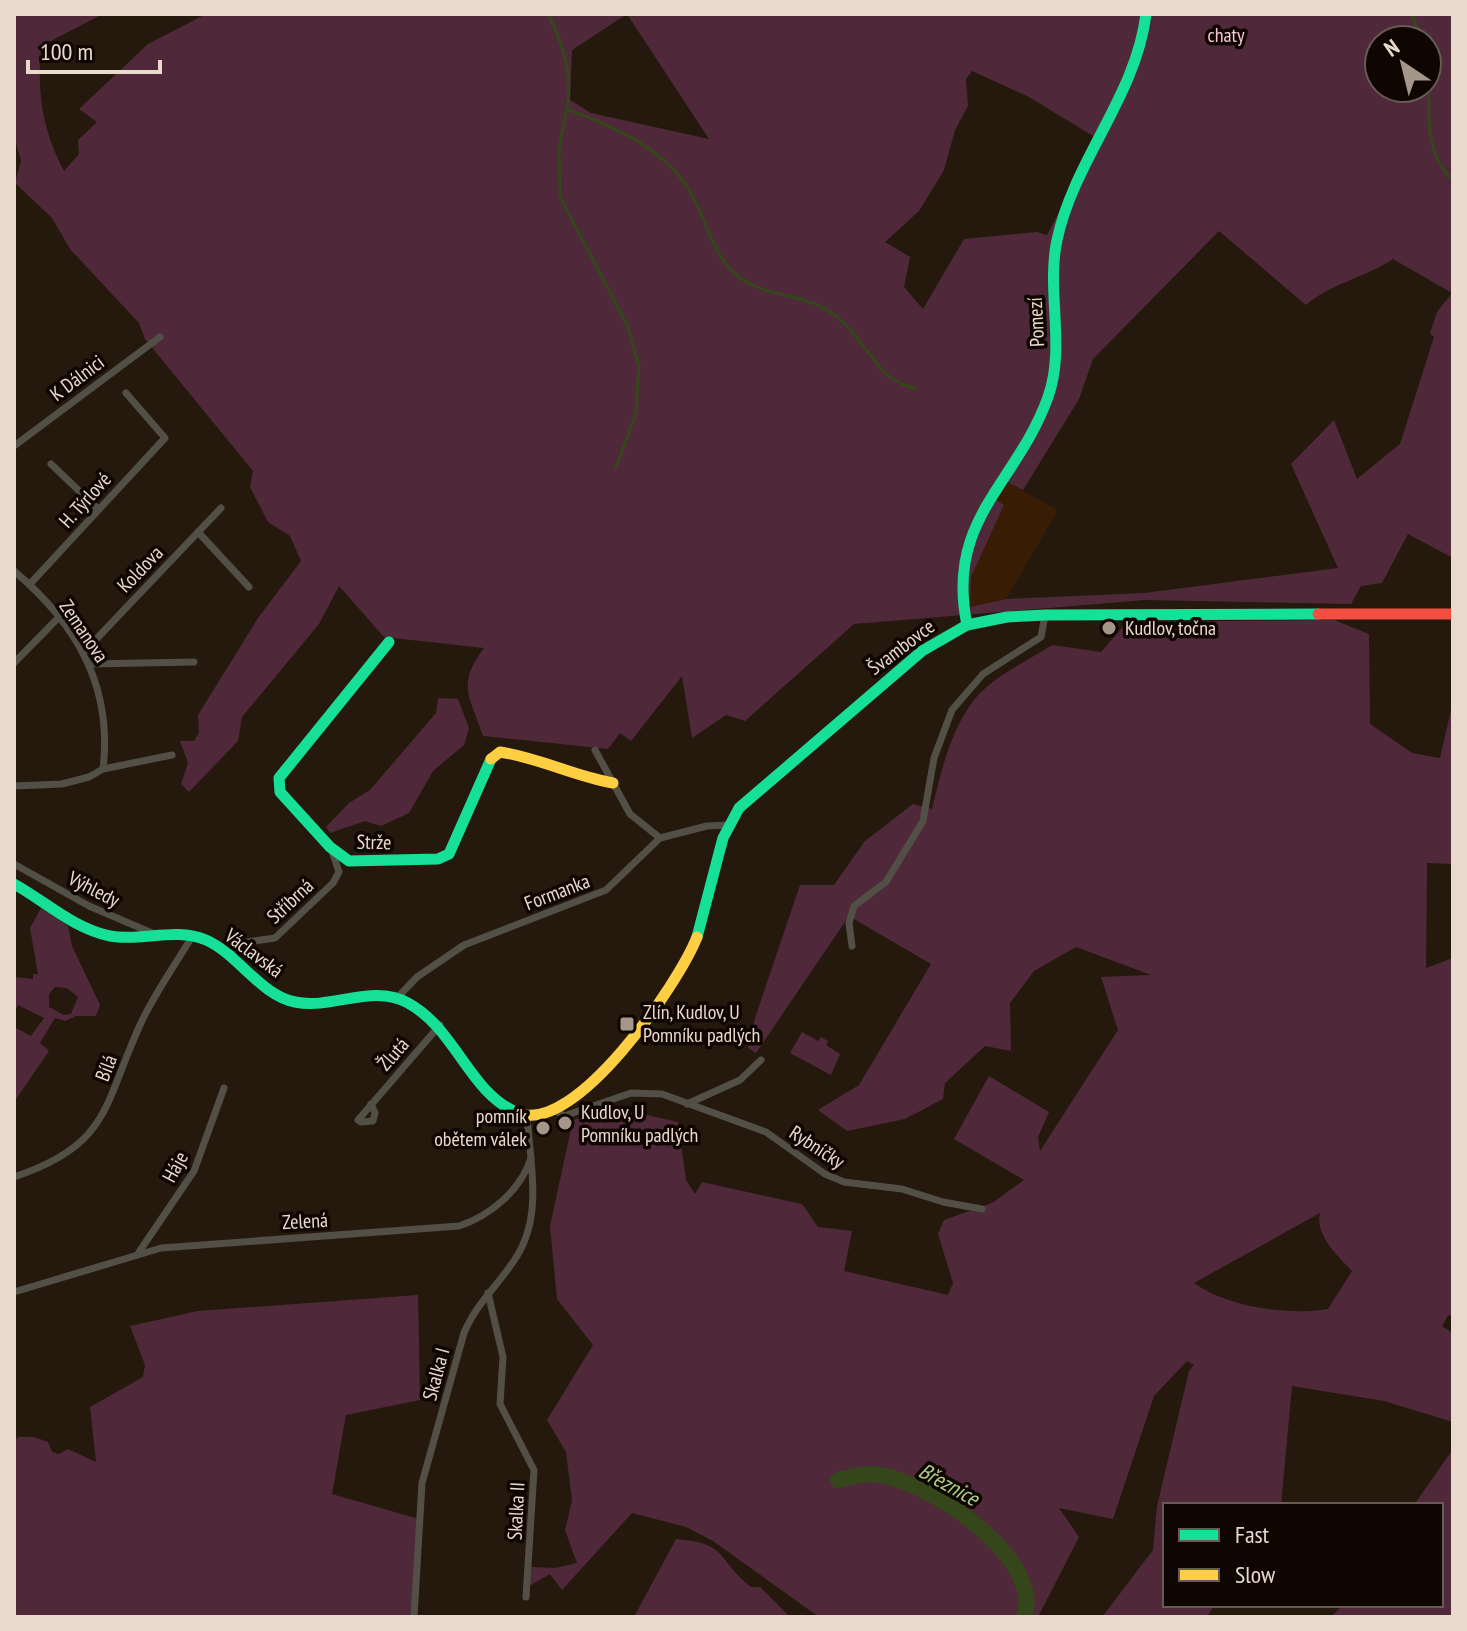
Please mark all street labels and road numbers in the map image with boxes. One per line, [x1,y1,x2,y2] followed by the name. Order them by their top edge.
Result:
[1022,296,1050,348] street label: Pomezí
[45,349,109,407] street label: K Dálnici
[53,467,117,533] street label: H. Týrlové
[111,540,169,598] street label: Koldova
[54,595,114,667] street label: Zemanova
[862,613,940,681] street label: Švambovce
[356,829,392,855] street label: Strže
[63,865,125,913] street label: Výhledy
[521,868,593,916] street label: Formanka
[261,873,319,929] street label: Stříbrná
[219,922,288,983] street label: Václavská
[372,1032,414,1076] street label: Žlutá
[89,1051,123,1085] street label: Bílá
[784,1120,850,1175] street label: Rybníčky
[156,1147,194,1187] street label: Háje
[281,1207,329,1235] street label: Zelená
[417,1345,455,1403] street label: Skalka I
[501,1481,531,1541] street label: Skalka II

